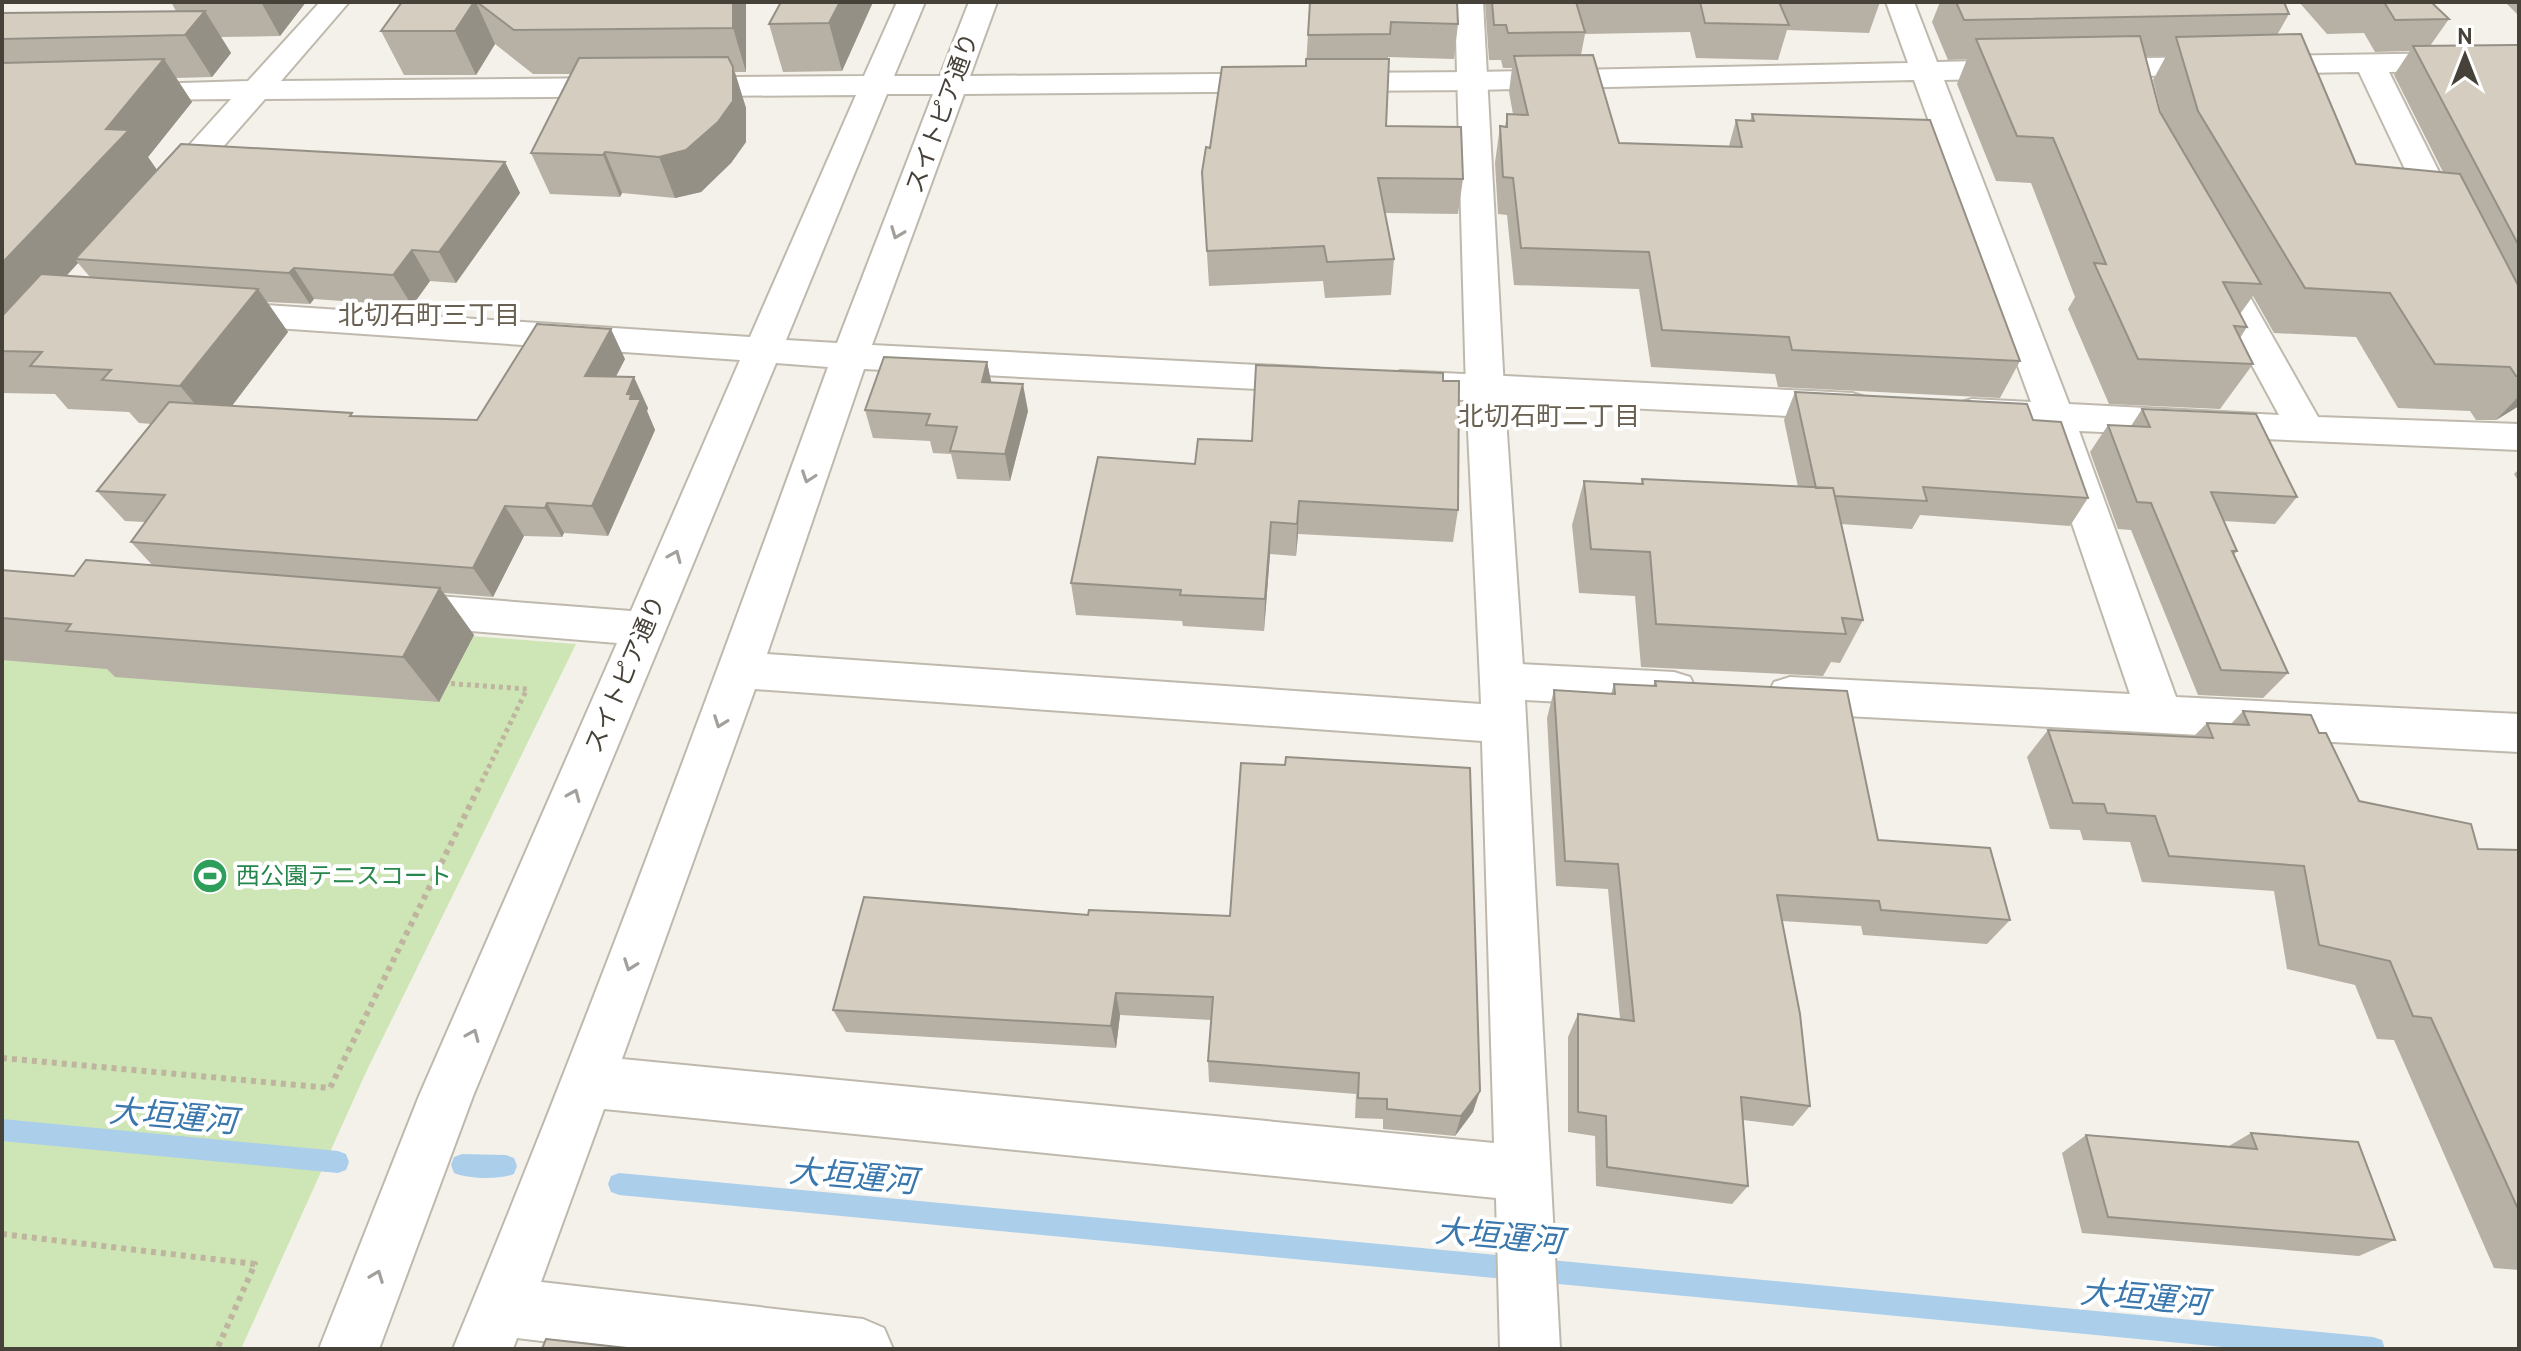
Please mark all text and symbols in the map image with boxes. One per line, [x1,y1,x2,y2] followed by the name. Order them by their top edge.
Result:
[2425,16,2505,96] north arrow
[2457,25,2473,52] text: N
[901,30,987,198] street label: スイトピア通り
[890,225,907,239] one-way arrow
[338,301,520,334] district label: 北切石町三丁目
[1458,402,1640,435] district label: 北切石町二丁目
[801,469,818,483] one-way arrow
[666,550,682,564] one-way arrow
[580,592,673,758] street label: スイトピア通り
[713,714,730,728] one-way arrow
[564,789,580,803] one-way arrow
[191,857,229,895] sports icon: 西公園テニスコート
[236,863,452,893] place label: 西公園テニスコート
[623,957,640,971] one-way arrow
[463,1028,479,1043] one-way arrow
[107,1093,244,1145] water label: 大垣運河
[787,1153,924,1205] water label: 大垣運河
[1433,1213,1570,1265] water label: 大垣運河
[367,1270,384,1284] one-way arrow
[2078,1274,2215,1326] water label: 大垣運河

